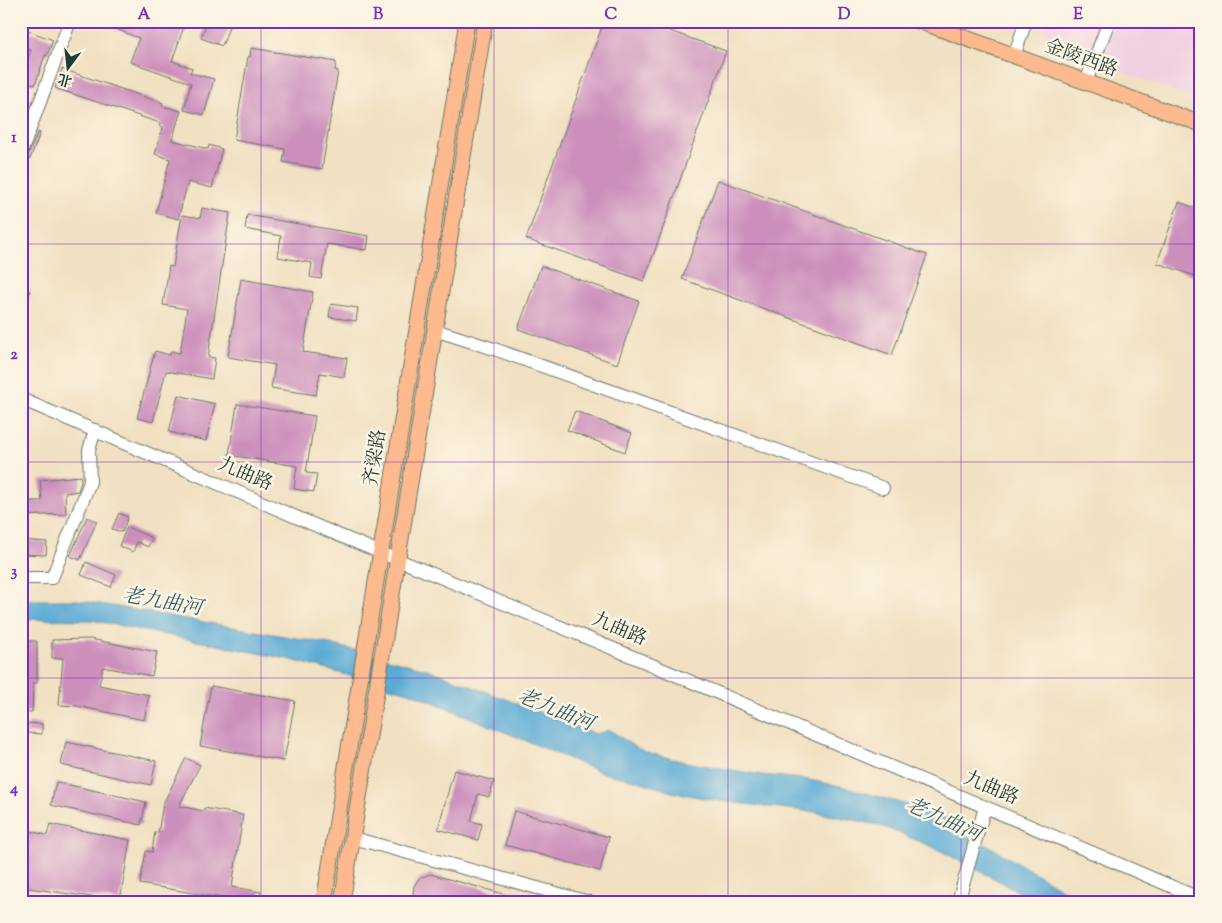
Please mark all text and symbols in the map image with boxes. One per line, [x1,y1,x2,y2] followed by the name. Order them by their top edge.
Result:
[138,4,151,27] text: A
[373,4,383,27] text: B
[605,4,618,27] text: C
[838,4,851,27] text: D
[1073,4,1083,27] text: E
[1041,33,1121,85] street label: 金陵西路
[42,42,92,92] north arrow
[56,67,75,90] text: 北
[11,127,17,150] text: 1
[10,344,18,367] text: 2
[358,428,394,488] street label: 齐梁路
[213,451,277,499] street label: 九曲路
[11,561,18,584] text: 3
[120,582,207,625] water label: 老九曲河
[587,606,651,654] street label: 九曲路
[512,683,600,741] water label: 老九曲河
[959,765,1023,813] street label: 九曲路
[9,778,18,801] text: 4
[901,791,988,852] water label: 老九曲河

